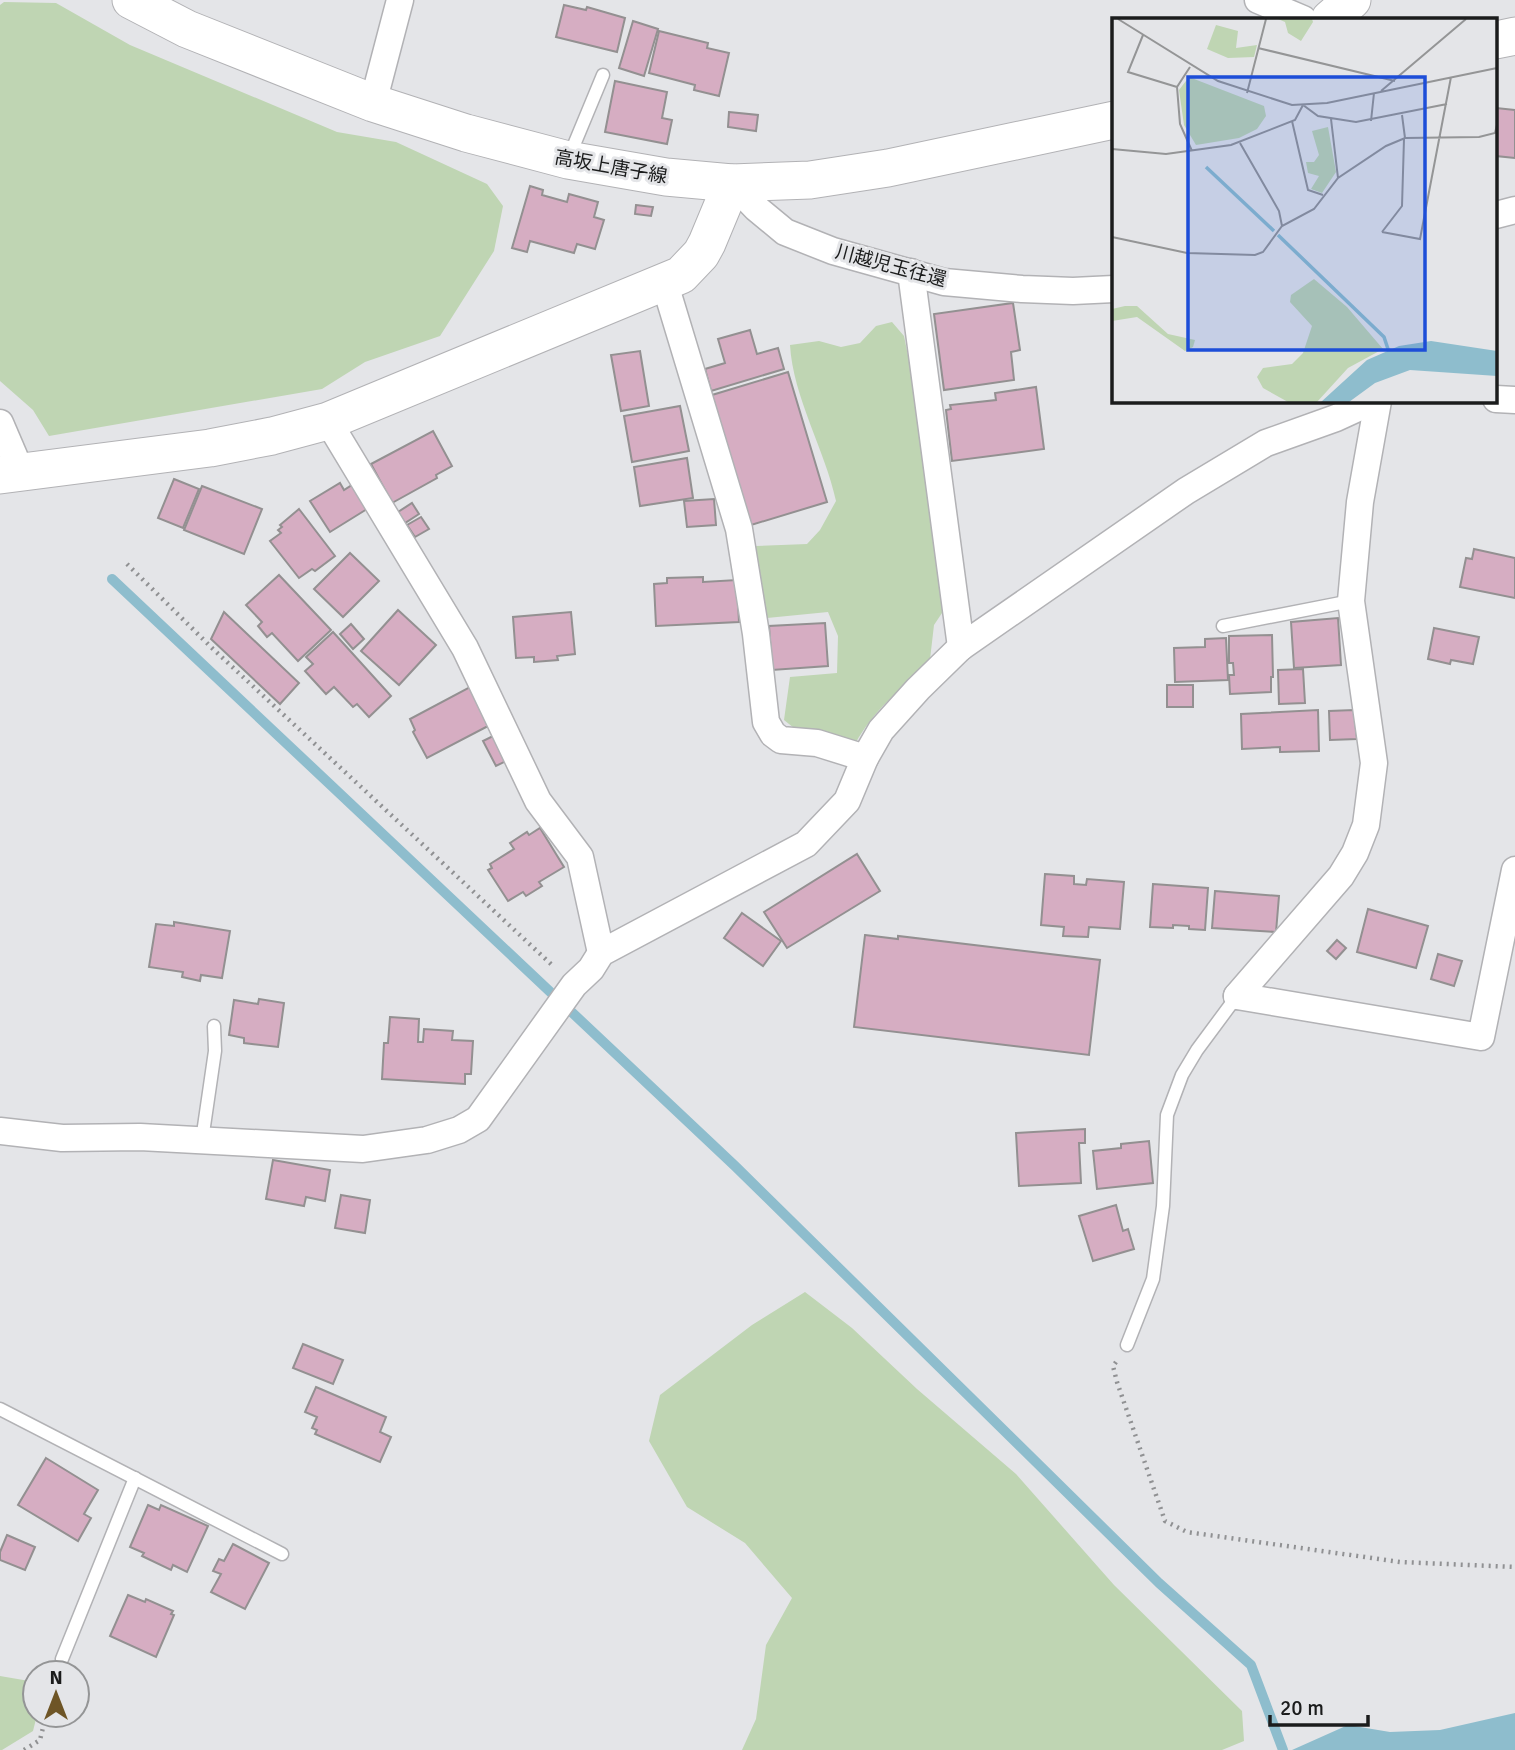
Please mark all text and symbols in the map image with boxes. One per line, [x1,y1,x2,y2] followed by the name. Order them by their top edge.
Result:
[1112,18,1498,402] inset map
[553,145,669,189] street label: 高坂上唐子線
[833,240,949,292] street label: 川越児玉往還
[21,1659,91,1729] north arrow
[49,1666,63,1690] text: N
[1270,1684,1368,1728] scale bar
[1280,1695,1324,1721] text: 20 m

